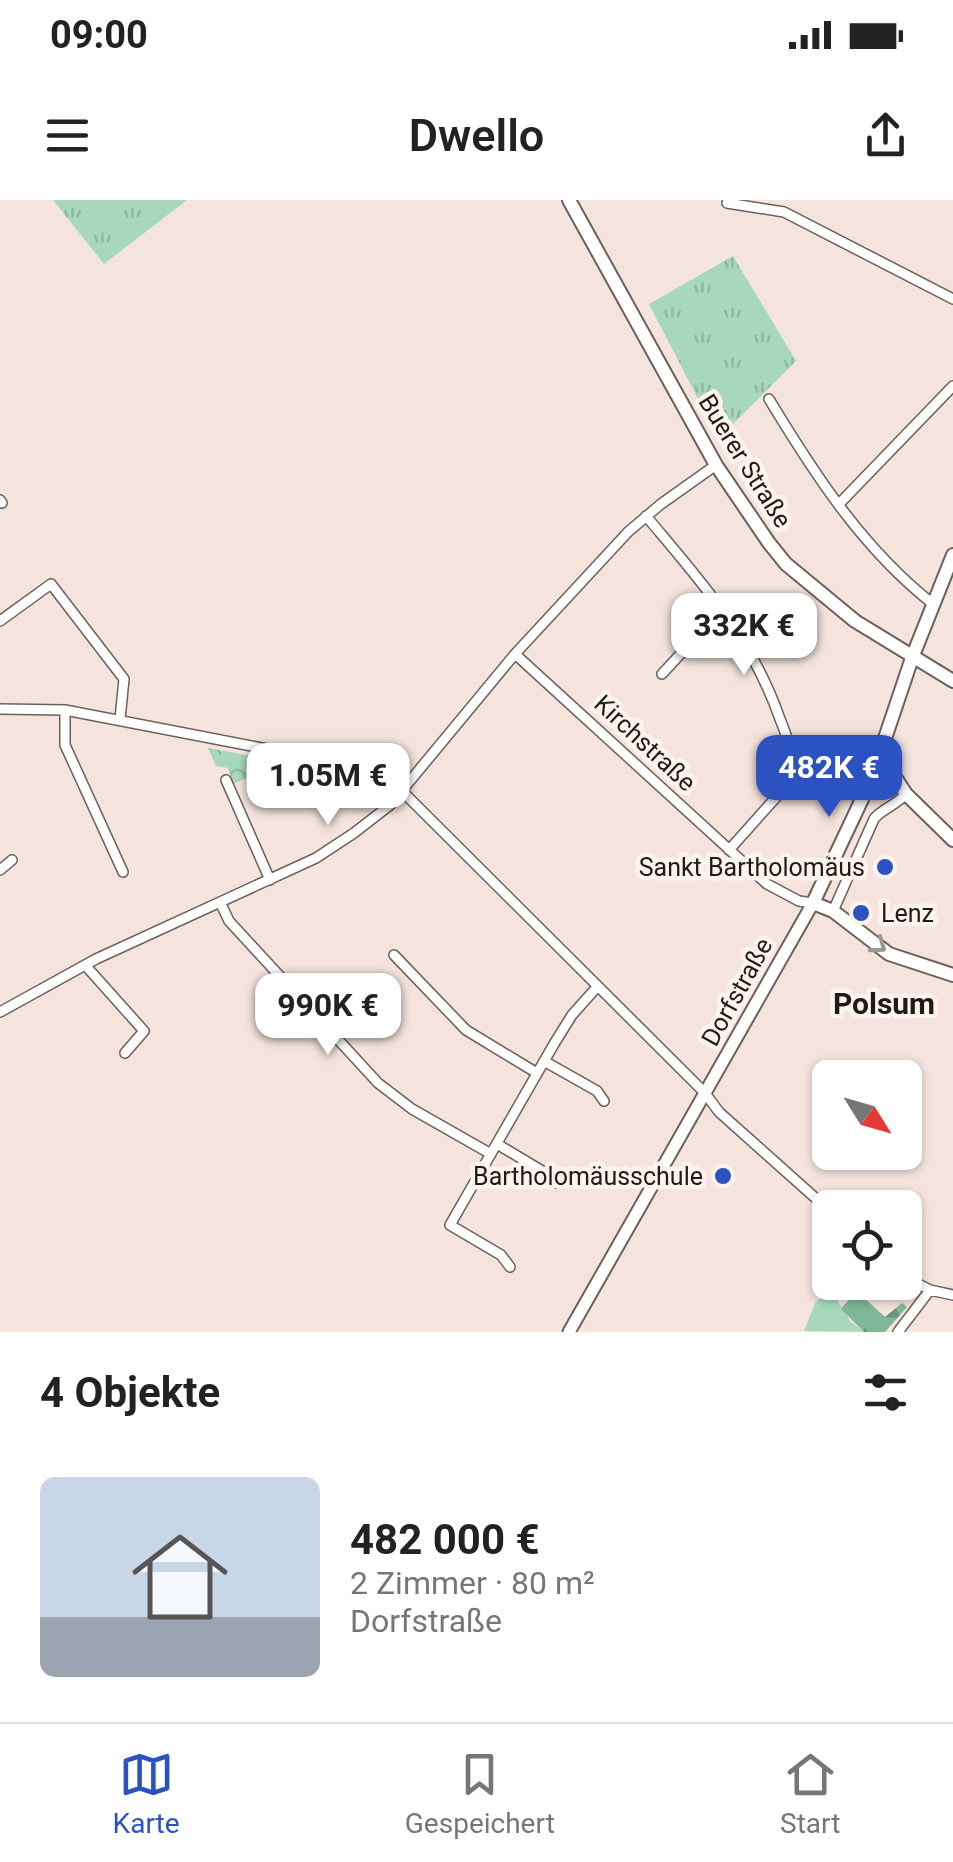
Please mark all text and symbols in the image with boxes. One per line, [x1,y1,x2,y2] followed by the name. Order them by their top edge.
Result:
[50,13,148,57] text: 09:00
[40,108,95,163] icon: menu
[858,108,913,163] icon: share
[409,109,544,162] text: Dwello
[693,389,797,533] street label: Buerer Straße
[663,593,825,678] pin: 332K €
[693,606,795,644] text: 332K €
[588,689,702,797] street label: Kirchstraße
[748,735,910,820] pin: 482K €
[236,743,420,828] pin: 1.05M €
[778,748,880,786] text: 482K €
[269,756,387,794] text: 1.05M €
[639,853,865,882] place label: Sankt Bartholomäus
[874,856,896,878] marker: Sankt Bartholomäus
[881,899,934,928] place label: Lenz
[850,902,872,924] marker: Lenz
[696,933,778,1051] street label: Dorfstraße
[868,934,886,952] one-way arrow
[247,973,409,1058] pin: 990K €
[277,986,379,1024] text: 990K €
[833,986,935,1021] district label: Polsum
[812,1060,922,1170] north arrow
[812,1060,922,1300] map controls
[473,1162,703,1191] place label: Bartholomäusschule
[712,1165,734,1187] marker: Bartholomäusschule
[812,1190,922,1300] button: locate
[858,1365,913,1420] icon: filters
[40,1368,220,1417] text: 4 Objekte
[350,1515,540,1564] text: 482 000 €
[120,1517,240,1637] icon: home
[350,1564,595,1602] text: 2 Zimmer · 80 m²
[350,1602,502,1640] text: Dorfstraße
[113,1747,180,1840] tab: Karte
[405,1747,555,1840] tab: Gespeichert
[780,1747,840,1840] tab: Start

